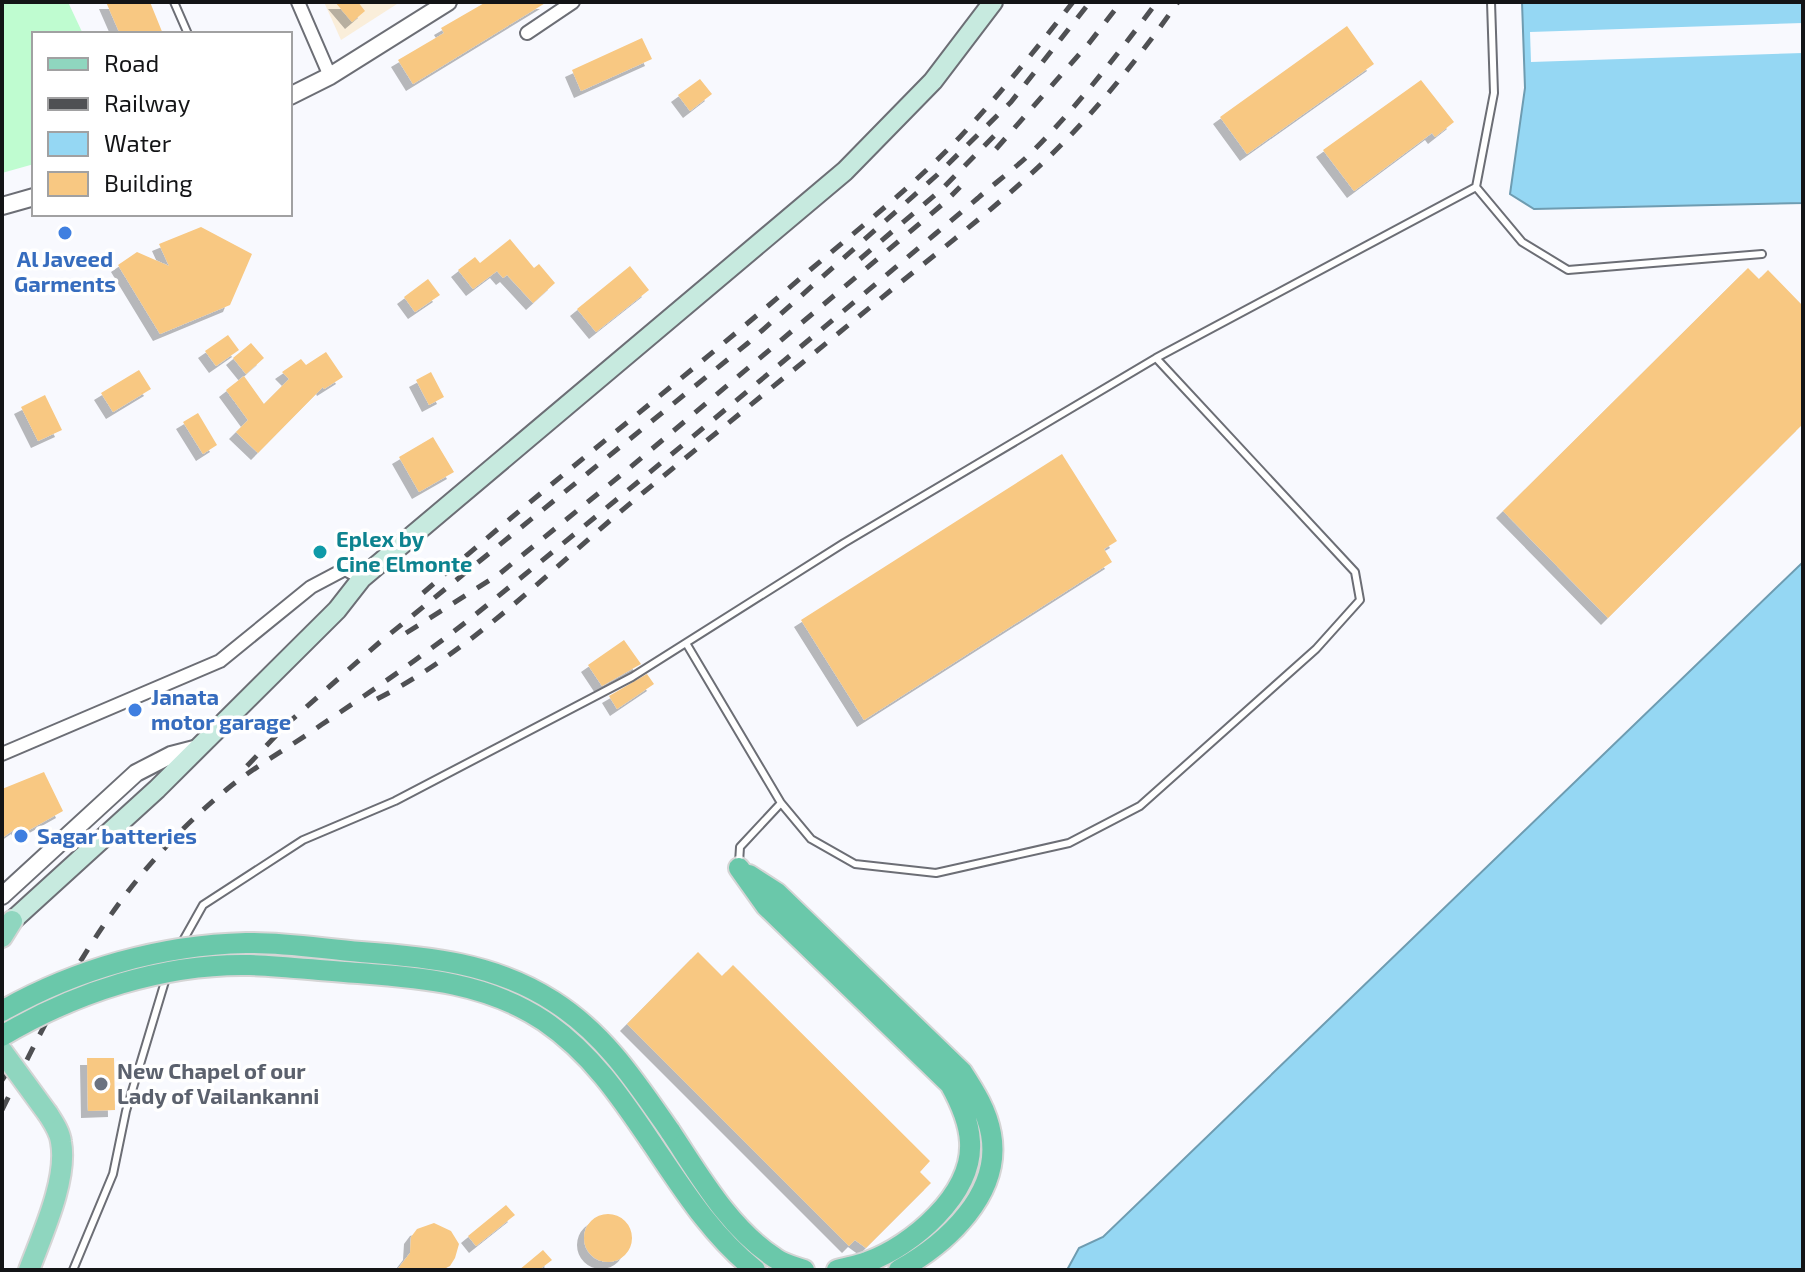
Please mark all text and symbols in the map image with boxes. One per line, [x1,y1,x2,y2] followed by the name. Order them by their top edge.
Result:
[32,32,292,216] legend
[104,48,159,77] text: Road
[104,88,191,117] text: Railway
[104,128,172,157] text: Water
[104,168,193,197] text: Building
[56,224,74,242] marker: Al Javeed Garments
[14,245,116,296] place label: Al Javeed Garments
[336,525,472,576] place label: Eplex by Cine Elmonte
[311,543,329,561] marker: Eplex by Cine Elmonte
[151,683,291,734] place label: Janata motor garage
[126,701,144,719] marker: Janata motor garage
[37,822,197,848] place label: Sagar batteries
[12,827,30,845] marker: Sagar batteries
[117,1057,319,1109] place label: New Chapel of our Lady of Vailankanni
[92,1075,110,1093] marker: New Chapel of our Lady of Vailankanni

